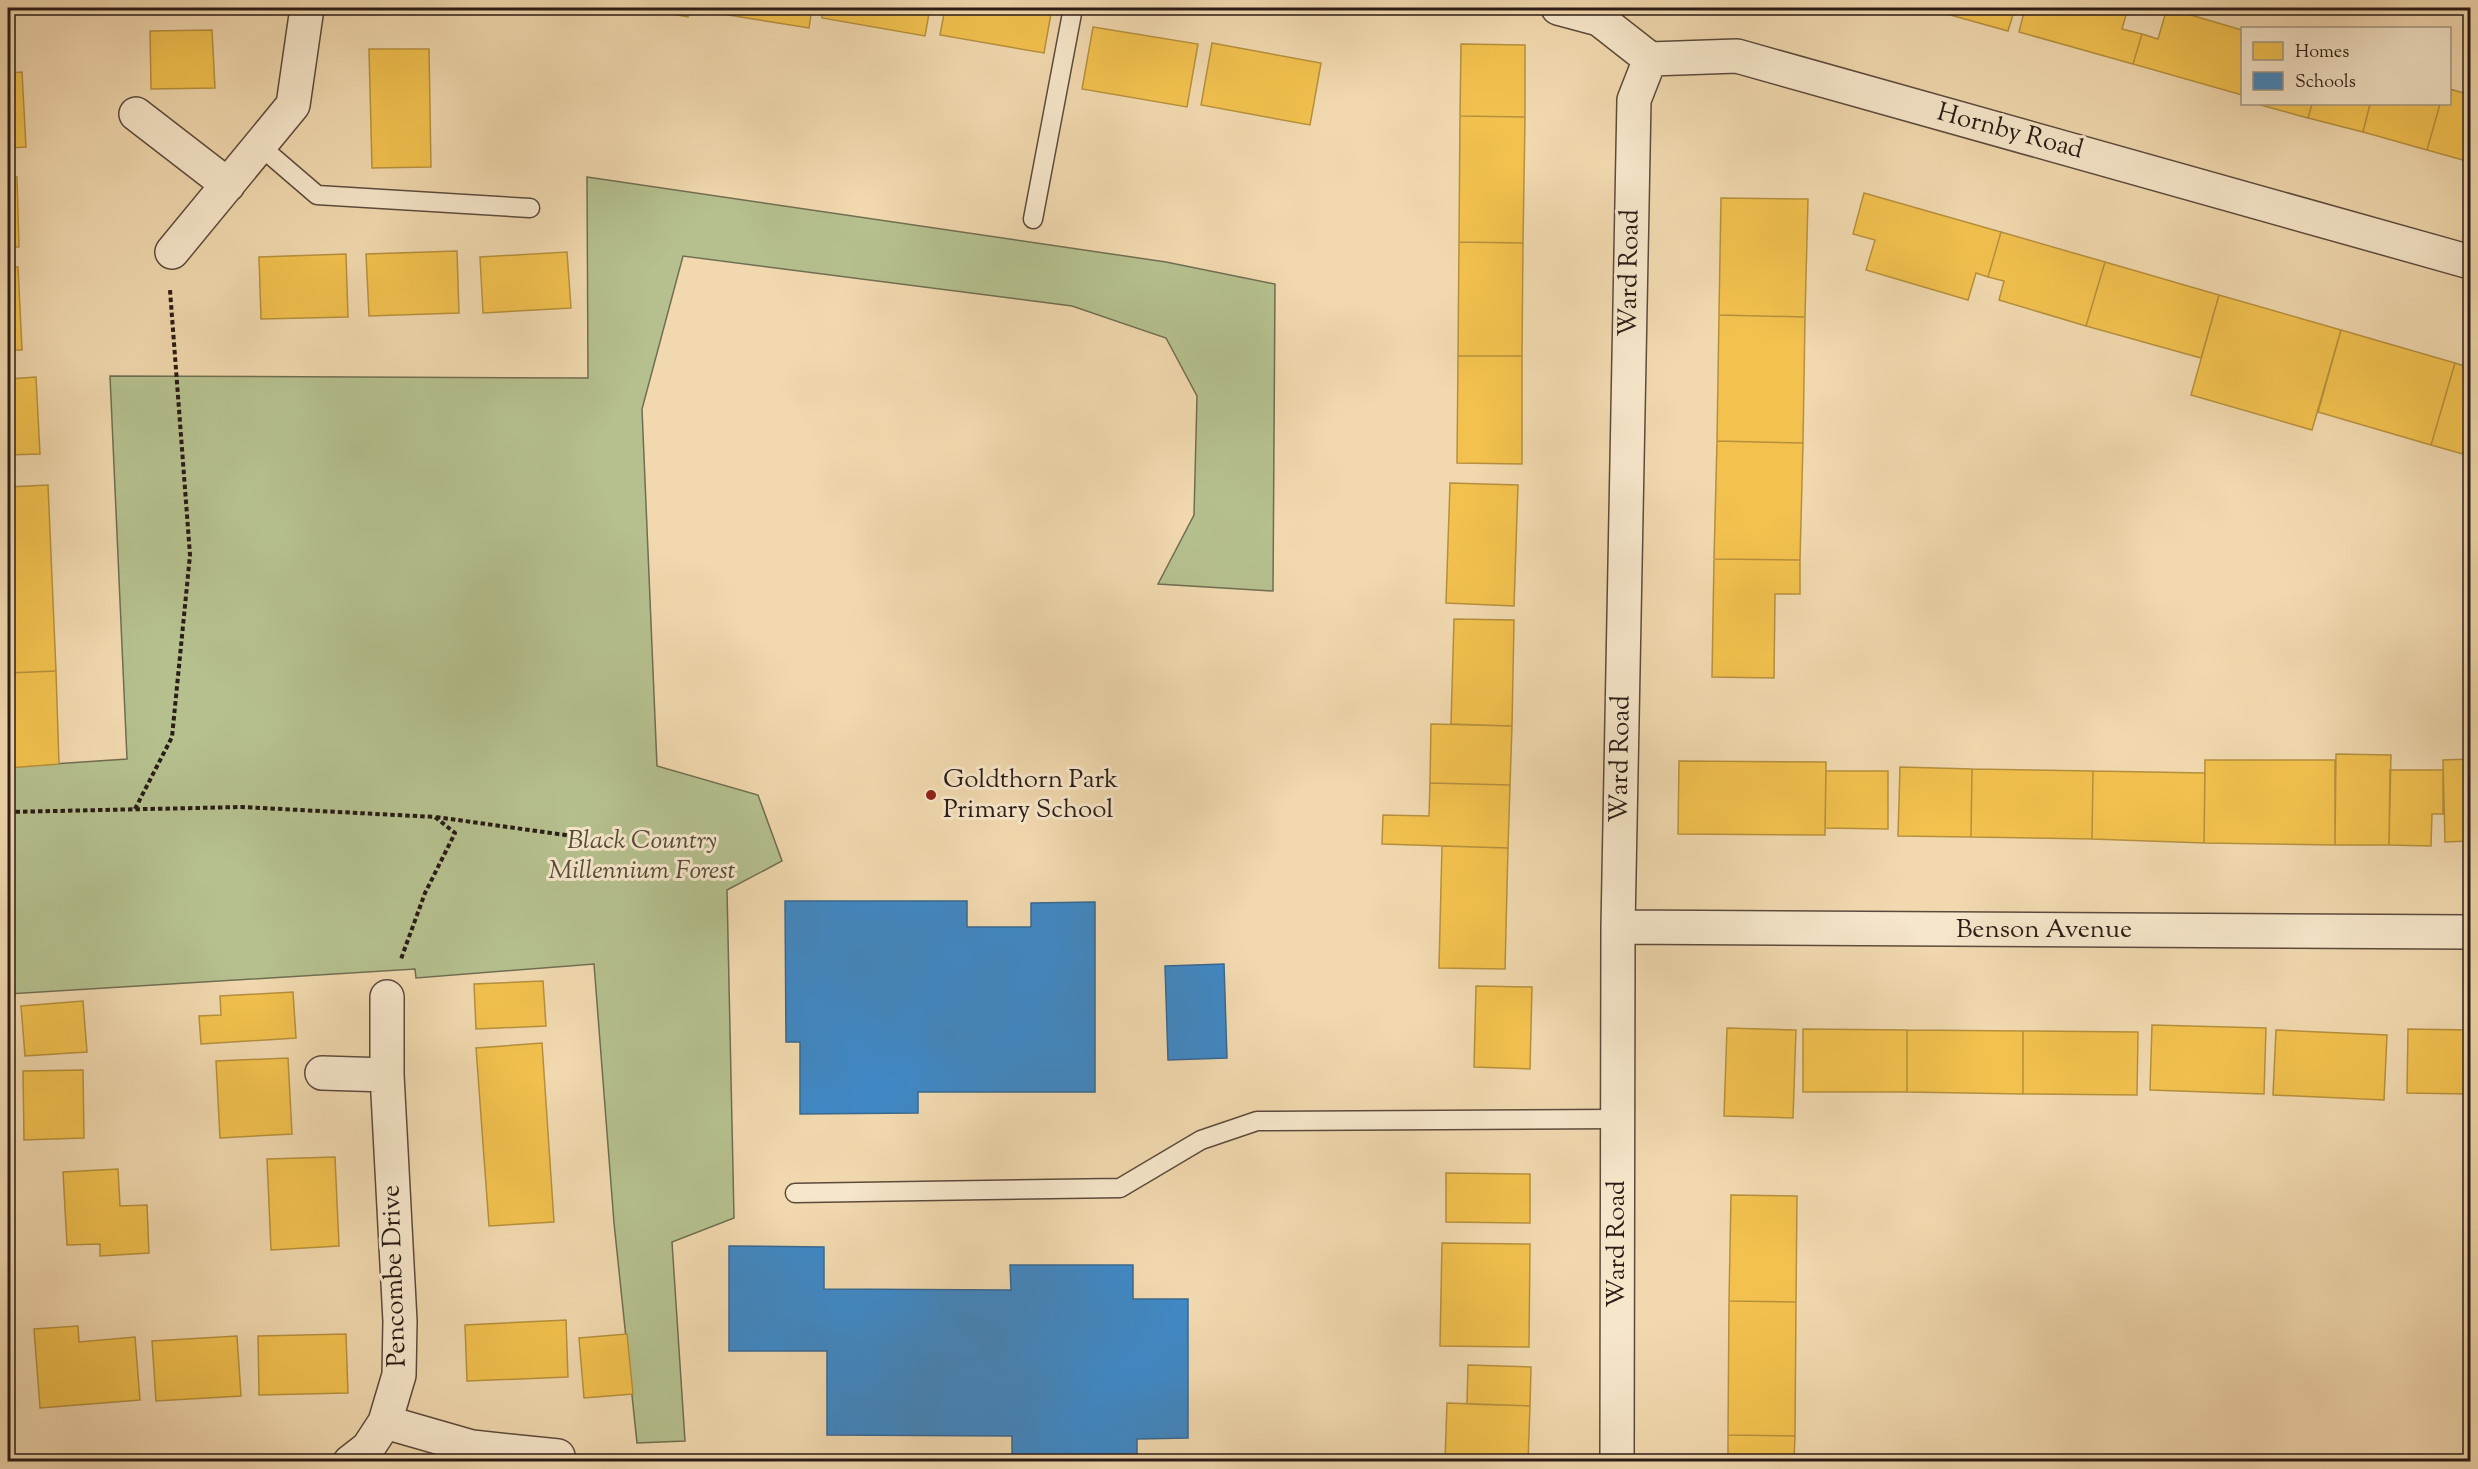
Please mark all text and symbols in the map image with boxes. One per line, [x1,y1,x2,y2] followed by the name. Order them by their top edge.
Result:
[2241,27,2451,105] legend
[2295,40,2349,66] text: Homes
[2295,70,2356,96] text: Schools
[1933,95,2088,169] street label: Hornby Road
[1610,209,1650,337] street label: Ward Road
[1601,695,1641,823] street label: Ward Road
[943,762,1118,829] place label: Goldthorn Park Primary School
[924,788,938,802] marker: Goldthorn Park Primary School
[549,823,736,890] park label: Black Country Millennium Forest
[1956,912,2132,949] street label: Benson Avenue
[1599,1180,1636,1308] street label: Ward Road
[373,1184,417,1368] street label: Pencombe Drive

